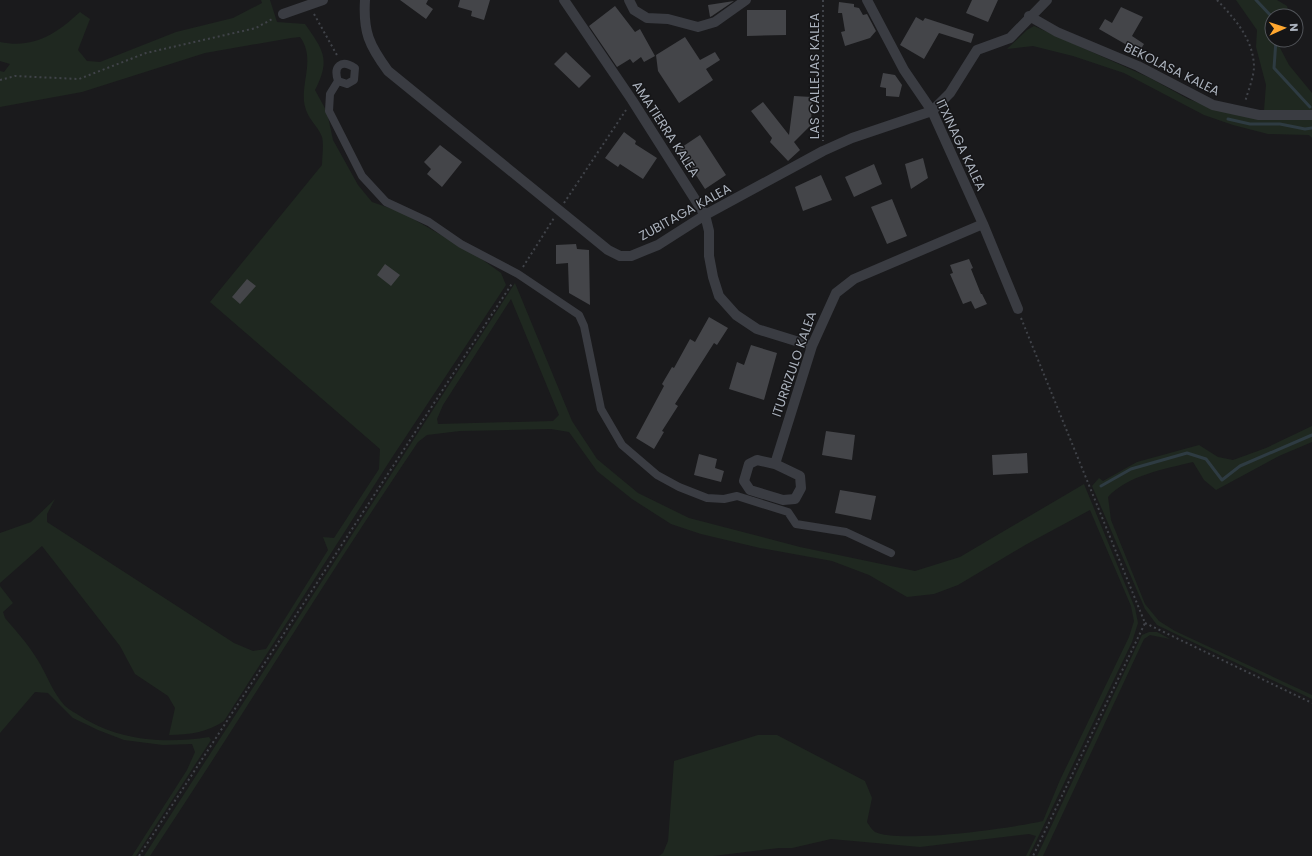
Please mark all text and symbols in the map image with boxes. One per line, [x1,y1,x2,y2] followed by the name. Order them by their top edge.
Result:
[1264,8,1304,48] north arrow
[805,12,824,139] street label: LAS CALLEJAS KALEA
[1286,23,1302,32] text: N
[1121,38,1223,101] street label: BEKOLASA KALEA
[628,77,704,181] street label: AMATIERRA KALEA
[931,96,991,194] street label: ITXINAGA KALEA
[635,179,735,245] street label: ZUBITAGA KALEA
[767,308,821,419] street label: ITURRIZULO KALEA

